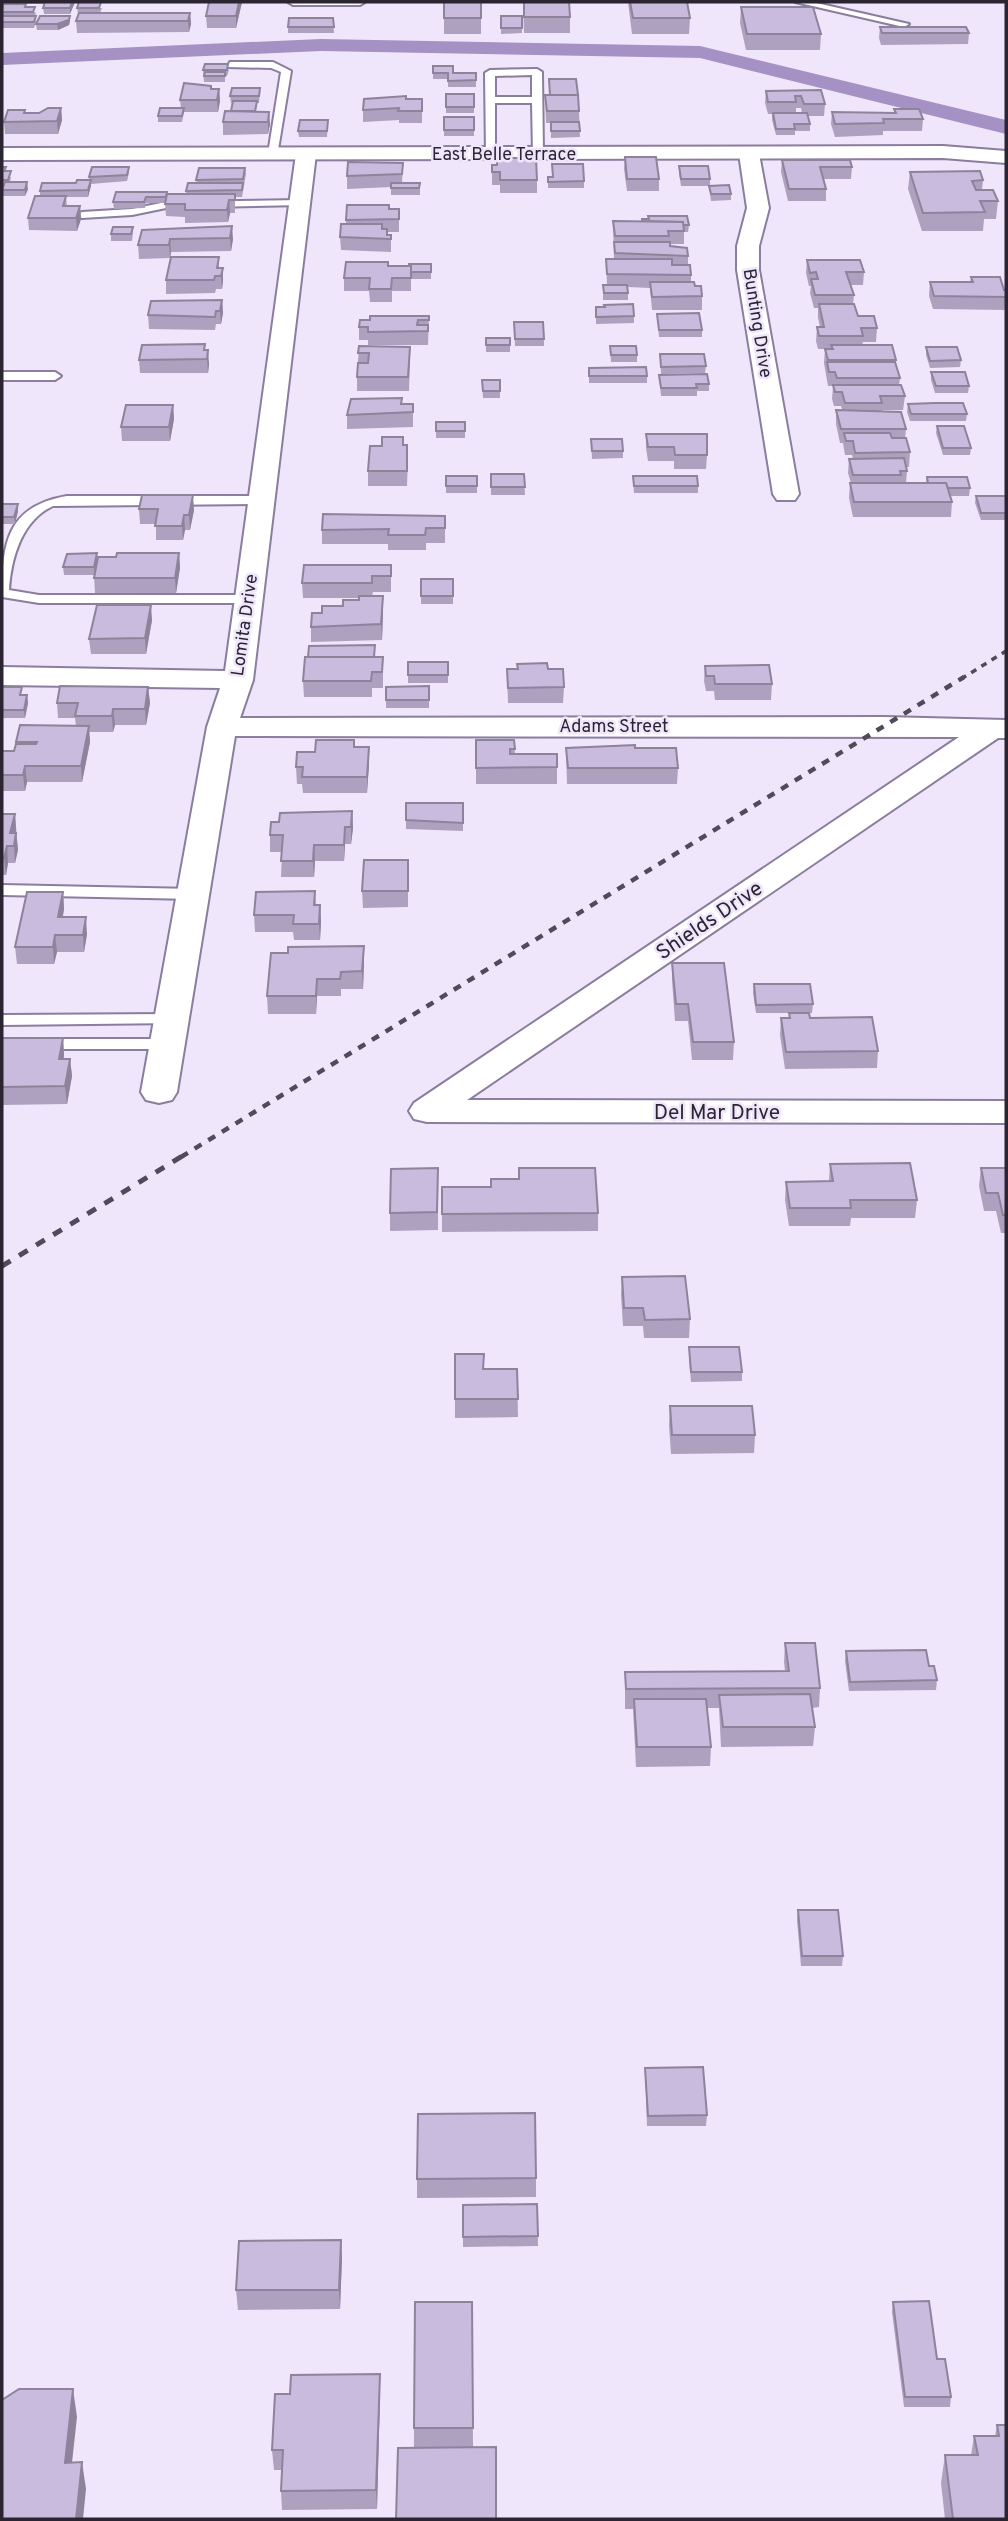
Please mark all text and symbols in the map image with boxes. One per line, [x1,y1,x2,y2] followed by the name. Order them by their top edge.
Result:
[432,144,576,167] street label: East Belle Terrace
[737,267,777,380] street label: Bunting Drive
[227,573,264,678] street label: Lomita Drive
[559,716,669,739] street label: Adams Street
[651,876,768,967] street label: Shields Drive
[654,1100,780,1127] street label: Del Mar Drive

